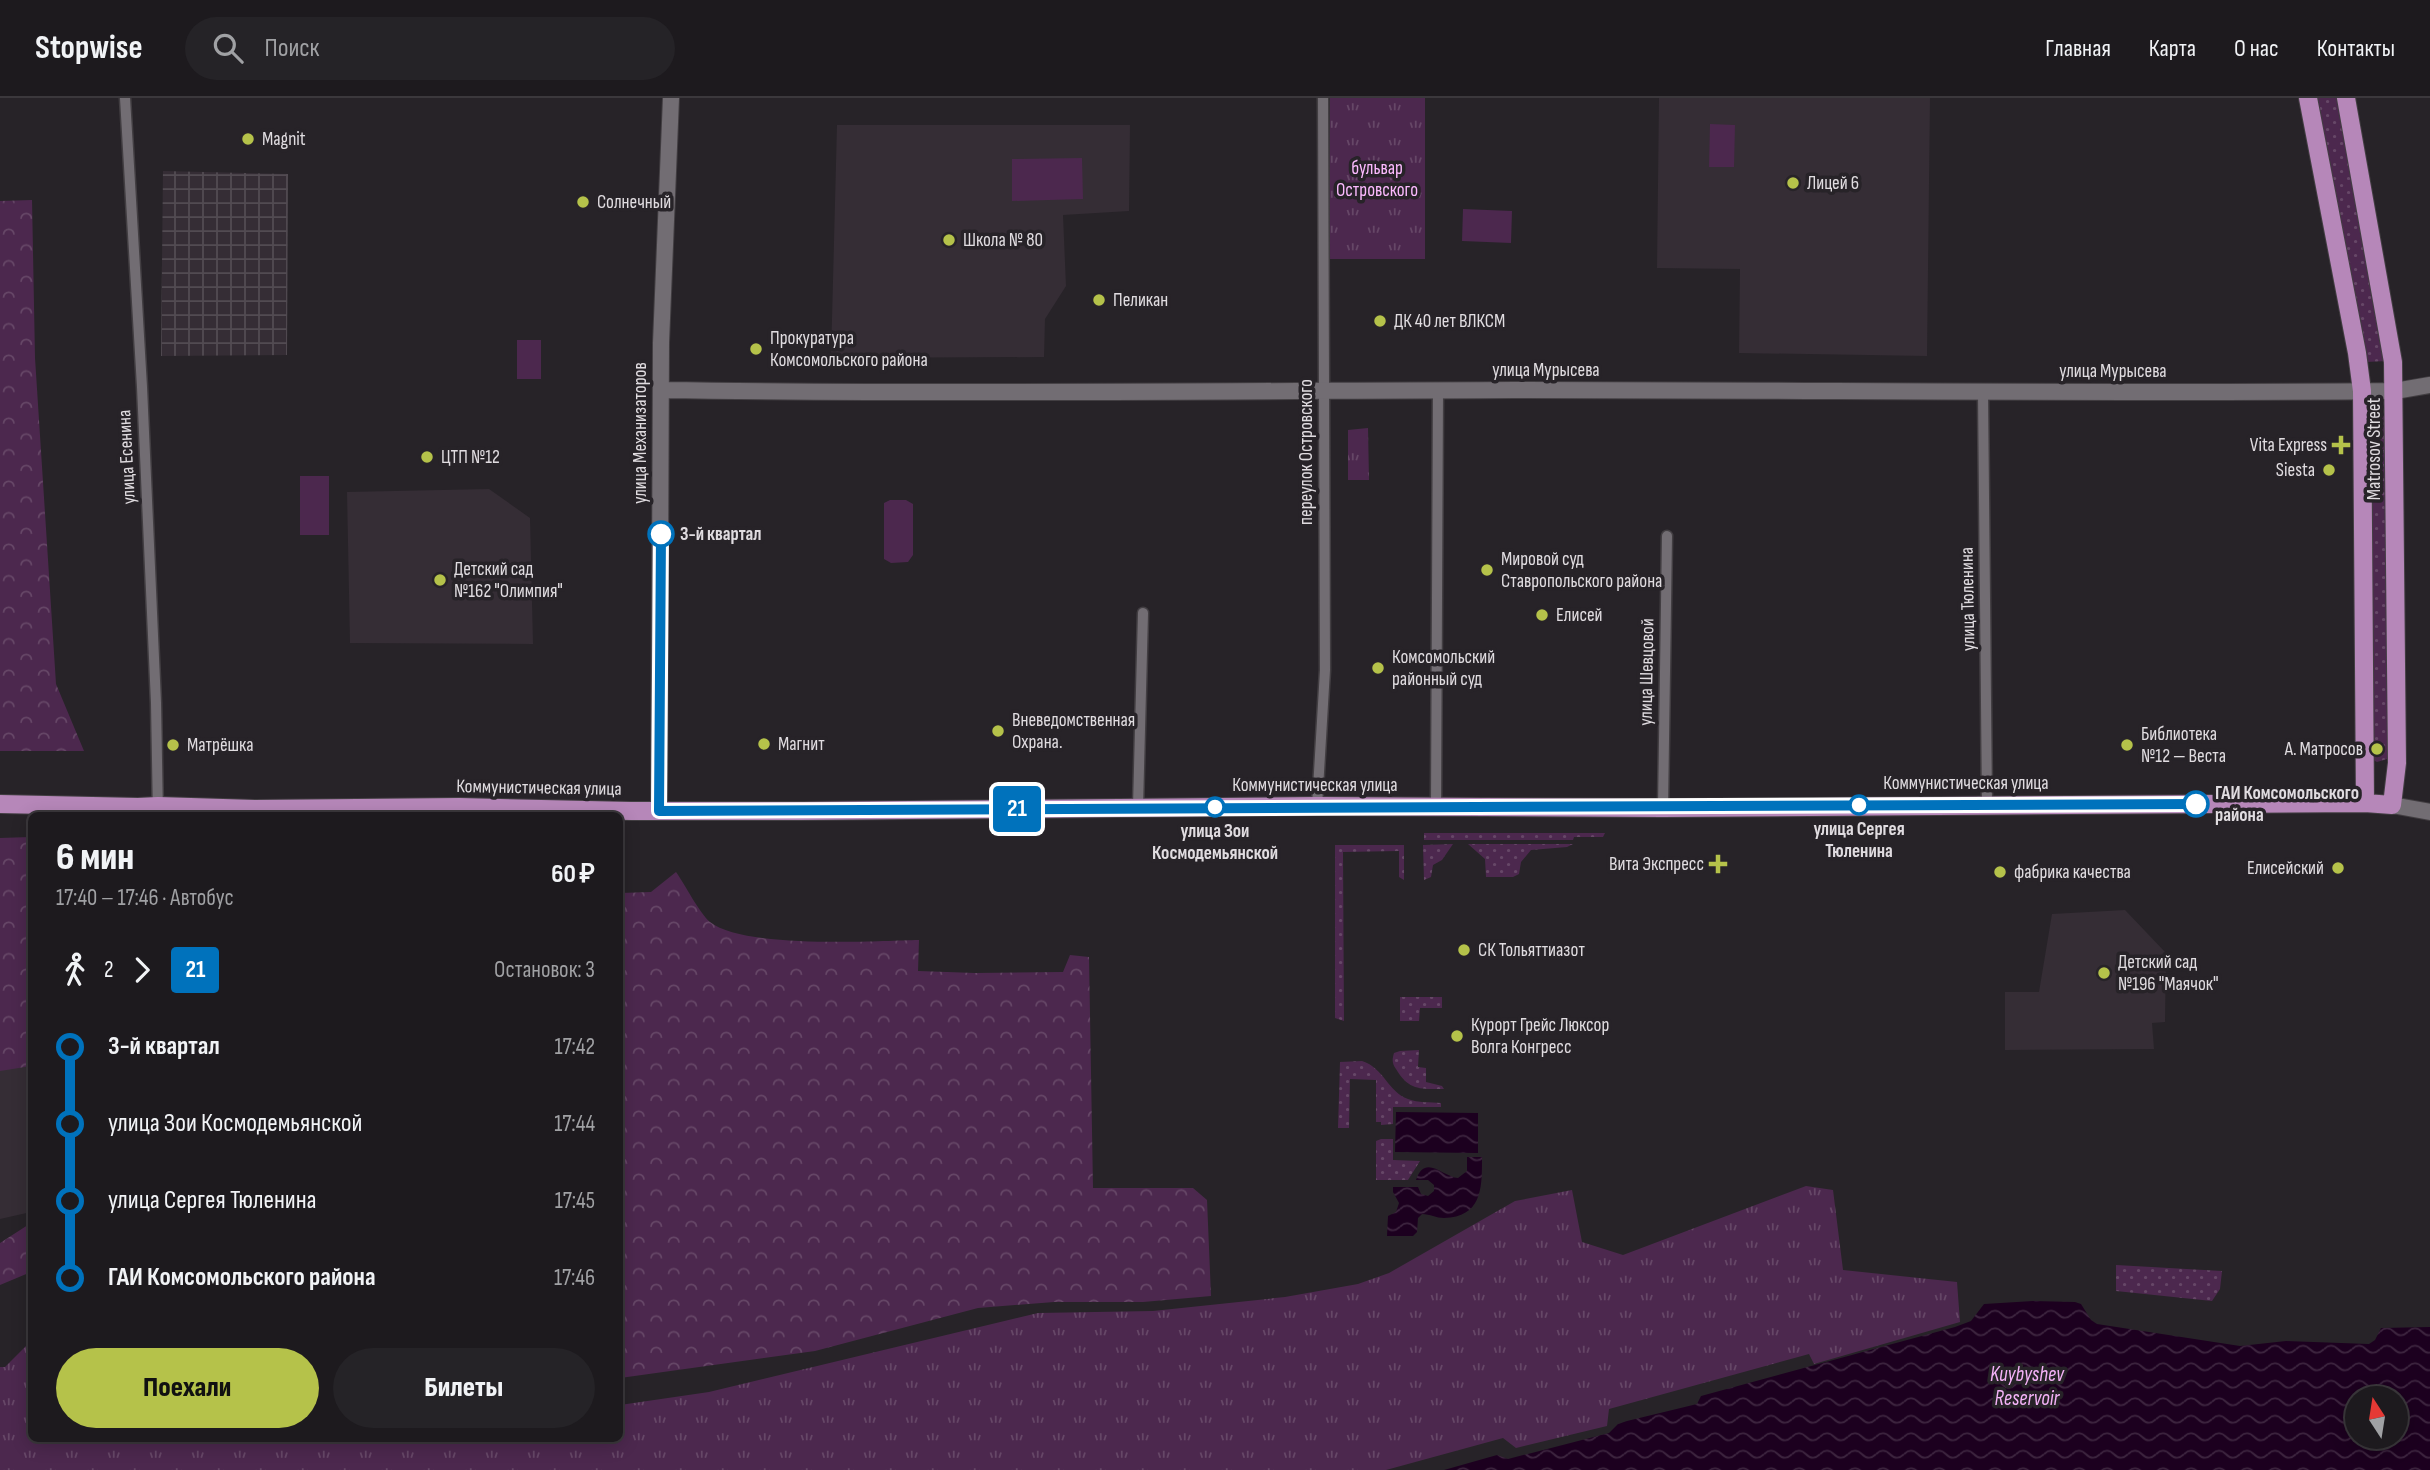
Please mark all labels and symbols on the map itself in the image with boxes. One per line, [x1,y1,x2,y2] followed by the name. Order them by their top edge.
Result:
[262,128,306,151] place label: Magnit
[240,131,256,147] marker: Magnit
[1336,157,1418,202] park label: бульвар Островского
[1807,172,1859,195] place label: Лицей 6
[1785,175,1801,191] marker: Лицей 6
[597,191,671,214] place label: Солнечный
[575,194,591,210] marker: Солнечный
[963,229,1043,252] place label: Школа № 80
[941,232,957,248] marker: Школа № 80
[1113,289,1168,312] place label: Пеликан
[1091,292,1107,308] marker: Пеликан
[1394,310,1505,333] place label: ДК 40 лет ВЛКСМ
[1372,313,1388,329] marker: ДК 40 лет ВЛКСМ
[770,327,928,372] place label: Прокуратура Комсомольского района
[748,341,764,357] marker: Прокуратура Комсомольского района
[1492,359,1600,382] street label: улица Мурысева
[2059,360,2167,383] street label: улица Мурысева
[629,362,652,504] street label: улица Механизаторов
[1295,379,1318,525] street label: переулок Островского
[2363,398,2386,500] street label: Matrosov Street
[113,409,141,505] street label: улица Есенина
[2250,434,2327,457] place label: Vita Express
[2333,437,2349,453] marker: Vita Express
[441,446,500,469] place label: ЦТП №12
[419,449,435,465] marker: ЦТП №12
[2276,459,2315,482] place label: Siesta
[2321,462,2337,478] marker: Siesta
[648,521,674,547] marker: 3-й квартал
[680,523,762,546] place label: 3-й квартал
[1956,547,1980,651] street label: улица Тюленина
[1501,548,1662,593] place label: Мировой суд Ставропольского района
[454,558,563,603] place label: Детский сад №162 "Олимпия"
[1479,562,1495,578] marker: Мировой суд Ставропольского района
[432,572,448,588] marker: Детский сад №162 "Олимпия"
[1556,604,1603,627] place label: Елисей
[1534,607,1550,623] marker: Елисей
[1635,618,1659,726] street label: улица Шевцовой
[1392,646,1495,691] place label: Комсомольский районный суд
[1370,660,1386,676] marker: Комсомольский районный суд
[1012,709,1135,754] place label: Вневедомственная Охрана.
[990,723,1006,739] marker: Вневедомственная Охрана.
[2141,723,2226,768] place label: Библиотека №12 — Веста
[778,733,825,756] place label: Магнит
[187,734,253,757] place label: Матрёшка
[756,736,772,752] marker: Магнит
[165,737,181,753] marker: Матрёшка
[2119,737,2135,753] marker: Библиотека №12 — Веста
[2284,738,2363,761] place label: А. Матросов
[2369,741,2385,757] marker: А. Матросов
[1883,772,2049,795] street label: Коммунистическая улица
[1232,774,1398,797] street label: Коммунистическая улица
[456,775,622,801] street label: Коммунистическая улица
[2215,782,2359,827] place label: ГАИ Комсомольского района
[986,786,1048,832] line badge: 21
[2183,791,2209,817] marker: ГАИ Комсомольского района
[1849,795,1869,815] marker: улица Сергея Тюленина
[1205,797,1225,817] marker: улица Зои Космодемьянской
[1813,818,1905,863] place label: улица Сергея Тюленина
[1152,820,1278,865] place label: улица Зои Космодемьянской
[1609,853,1704,876] place label: Вита Экспресс
[1710,856,1726,872] marker: Вита Экспресс
[2247,857,2324,880] place label: Елисейский
[2330,860,2346,876] marker: Елисейский
[2014,861,2131,884] place label: фабрика качества
[1992,864,2008,880] marker: фабрика качества
[1478,939,1585,962] place label: СК Тольяттиазот
[1456,942,1472,958] marker: СК Тольяттиазот
[2118,951,2219,996] place label: Детский сад №196 "Маячок"
[2096,965,2112,981] marker: Детский сад №196 "Маячок"
[1471,1014,1609,1059] place label: Курорт Грейс Люксор Волга Конгресс
[1449,1028,1465,1044] marker: Курорт Грейс Люксор Волга Конгресс
[1990,1362,2065,1411] water label: Kuybyshev Reservoir
[2345,1386,2408,1449] north arrow

